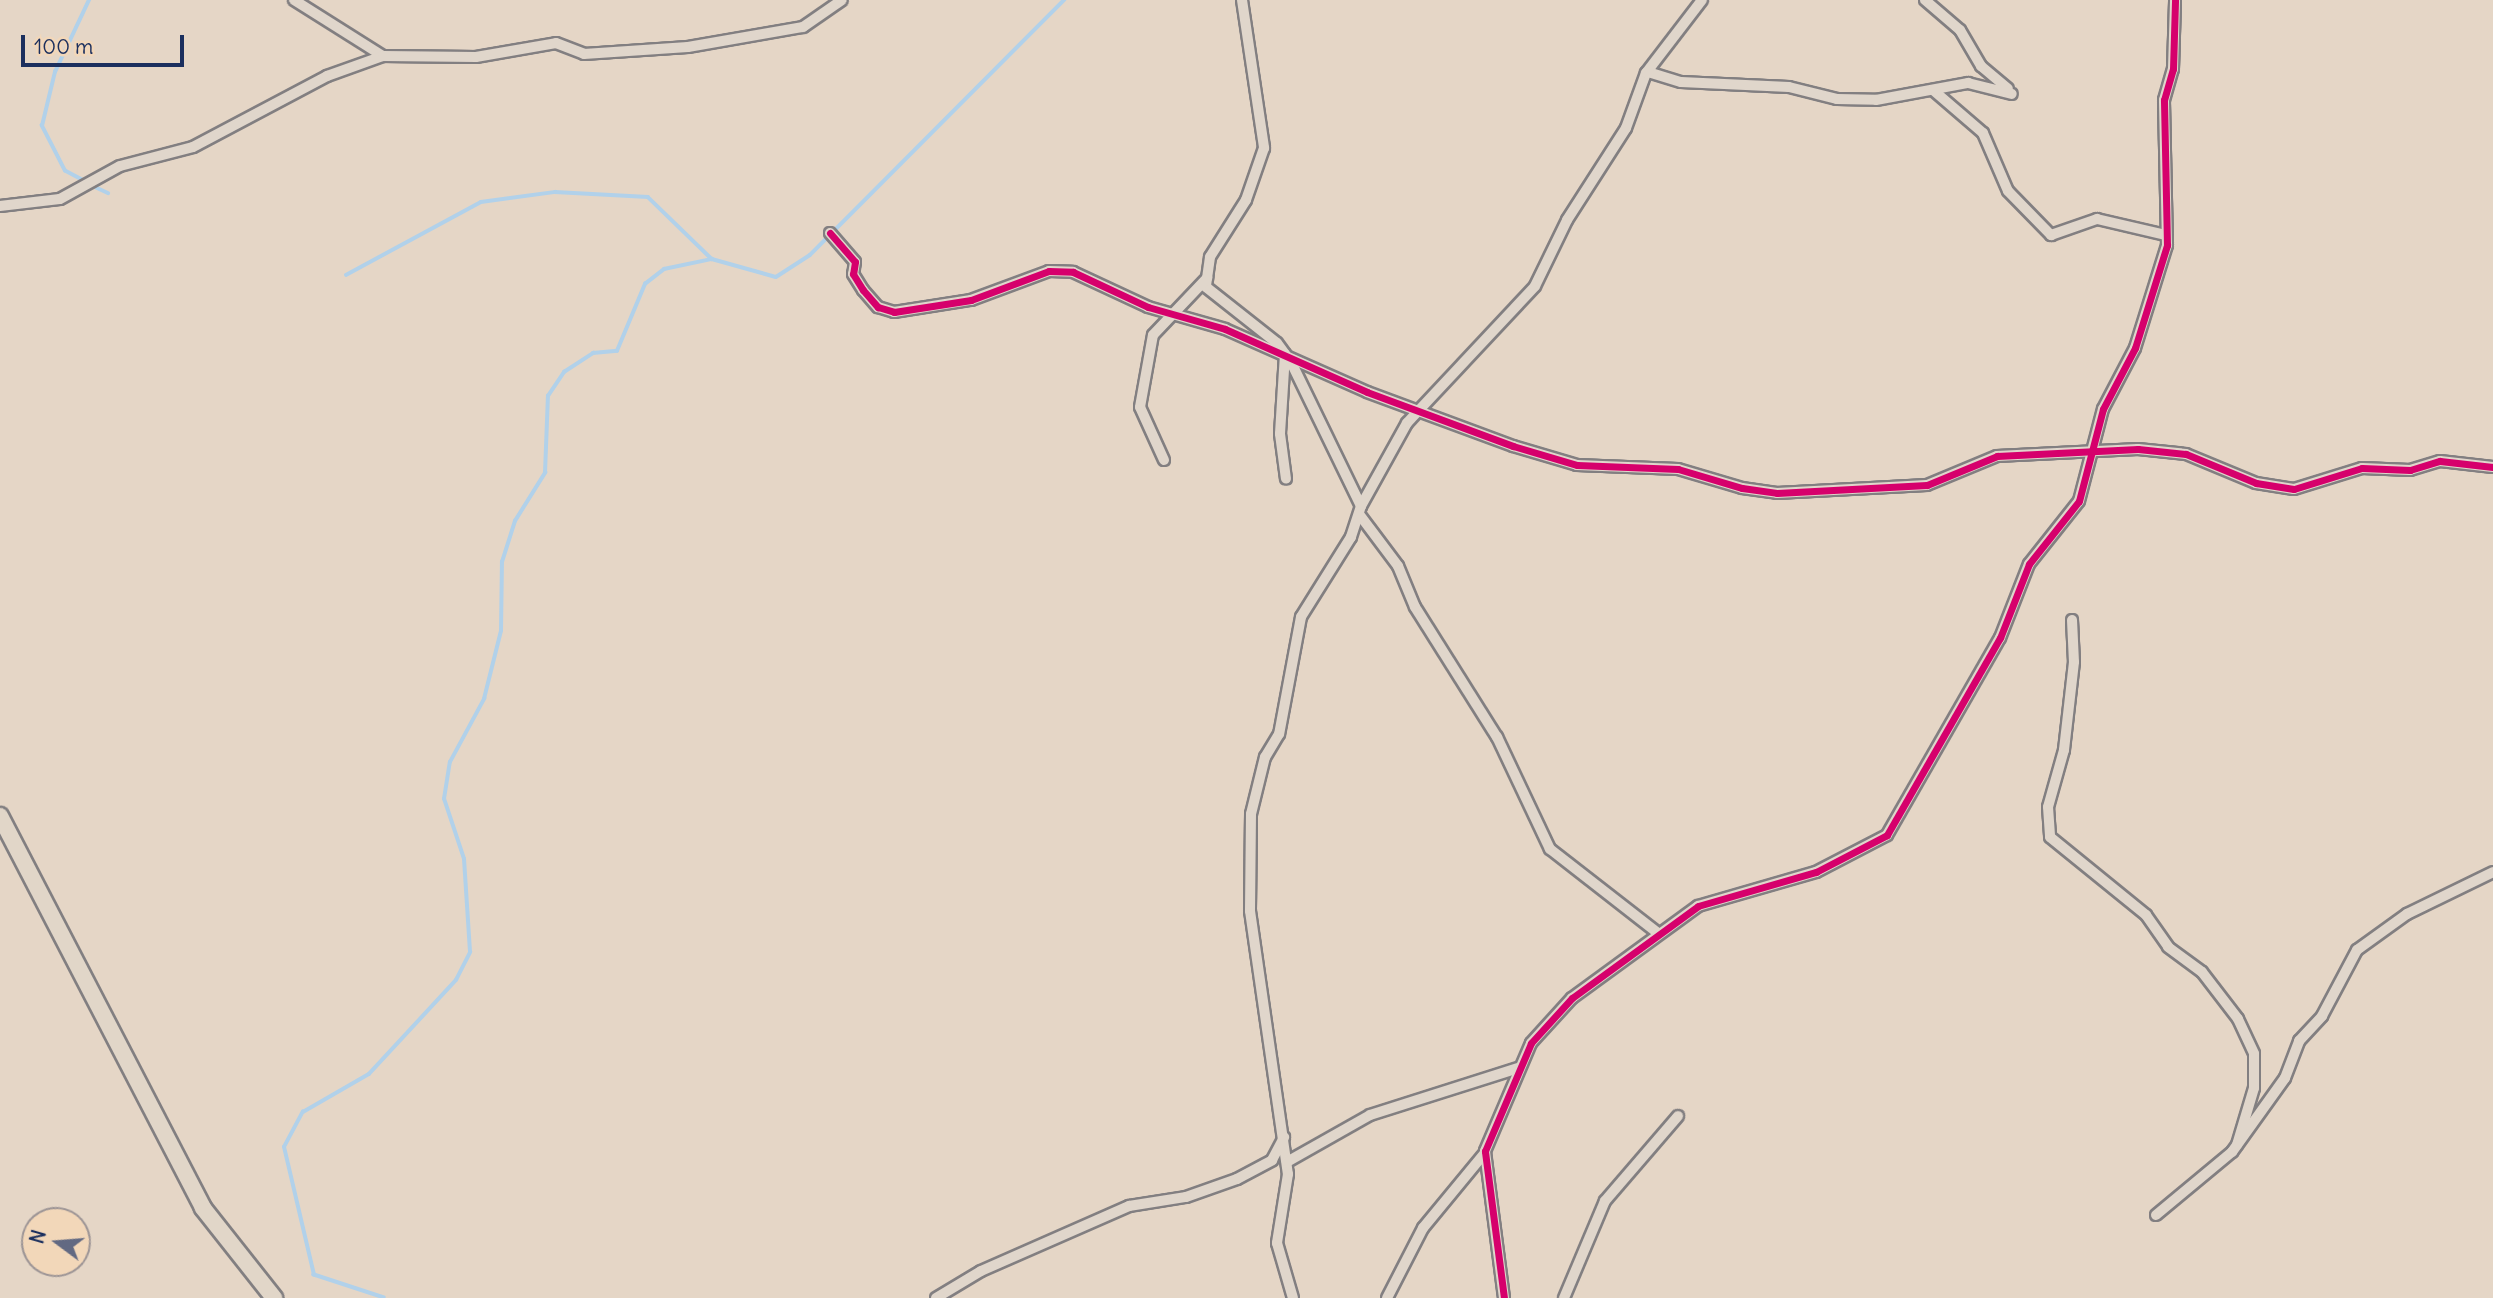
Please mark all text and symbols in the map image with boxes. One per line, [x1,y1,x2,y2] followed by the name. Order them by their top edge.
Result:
[24,21,187,65] scale bar
[34,33,93,60] text: 100 m
[21,1207,91,1277] north arrow
[24,1227,51,1246] text: N

